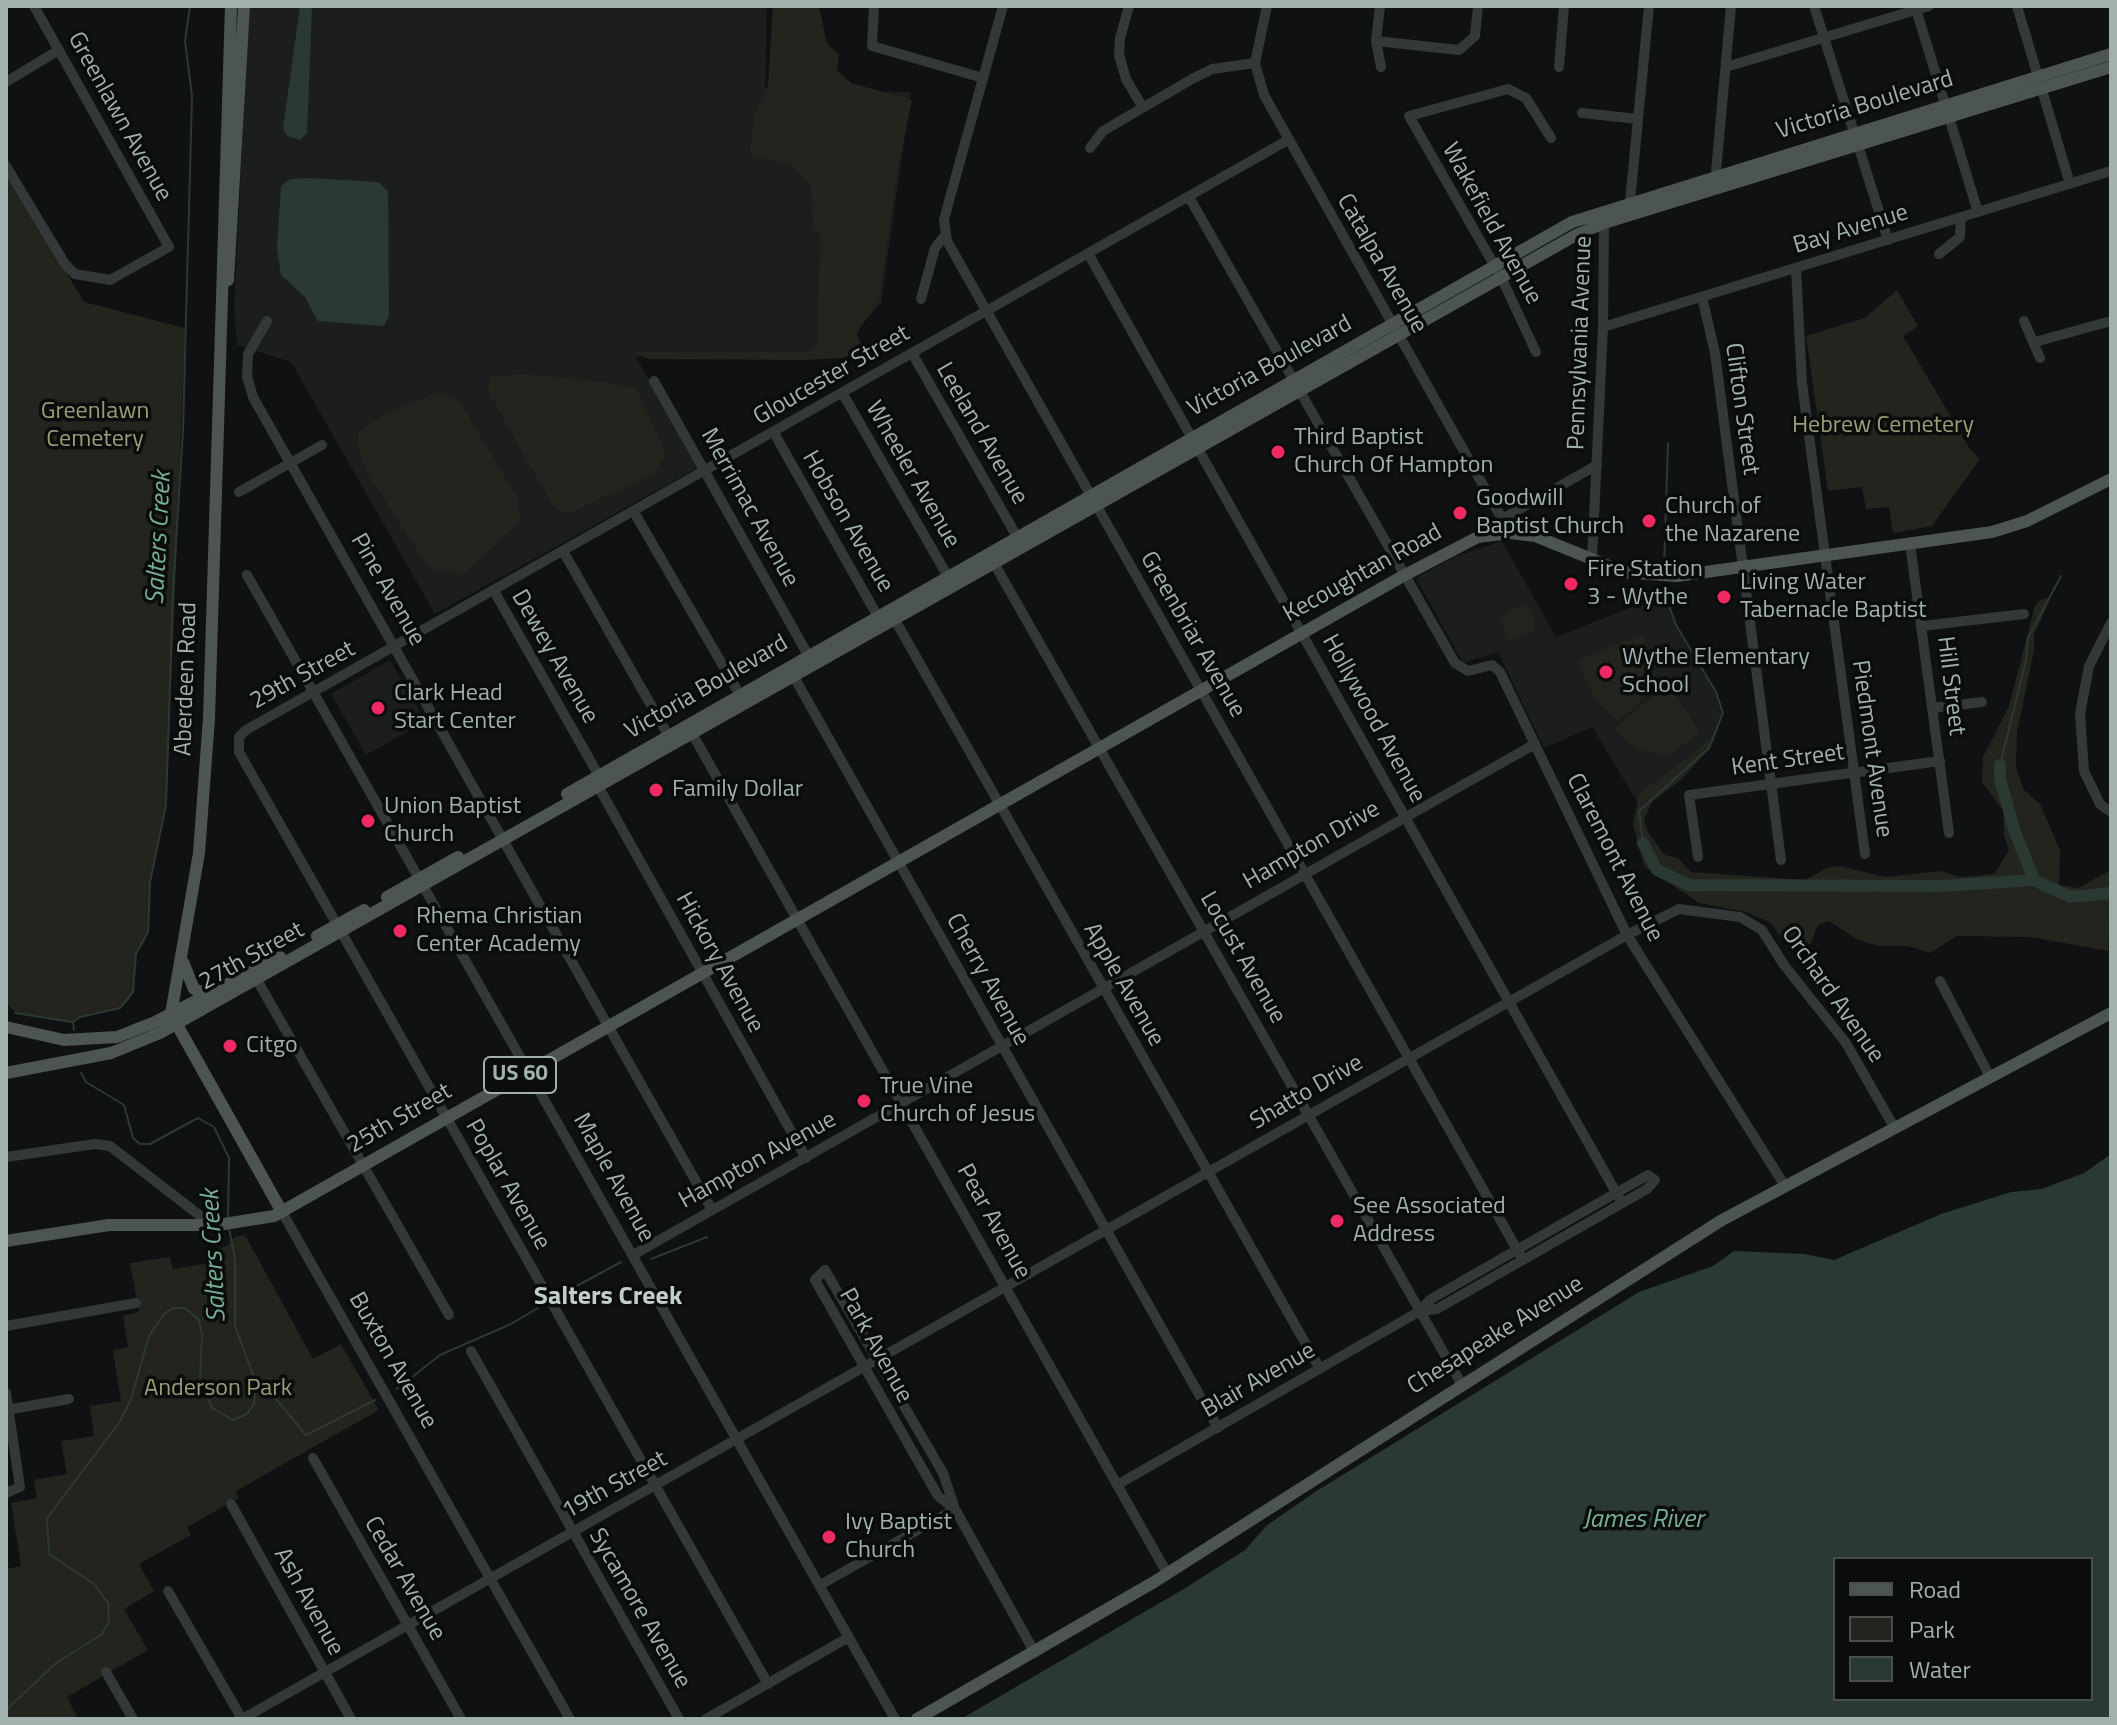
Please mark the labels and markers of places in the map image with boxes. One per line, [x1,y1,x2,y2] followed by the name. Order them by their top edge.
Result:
[1294,424,1493,480] place label: Third Baptist Church Of Hampton
[1269,443,1287,461] marker: Third Baptist Church Of Hampton
[1476,485,1624,541] place label: Goodwill Baptist Church
[1665,493,1800,549] place label: Church of the Nazarene
[1451,504,1469,522] marker: Goodwill Baptist Church
[1640,512,1658,530] marker: Church of the Nazarene
[1587,556,1703,612] place label: Fire Station 3 - Wythe
[1740,569,1927,625] place label: Living Water Tabernacle Baptist
[1562,575,1580,593] marker: Fire Station 3 - Wythe
[1715,588,1733,606] marker: Living Water Tabernacle Baptist
[1622,644,1810,700] place label: Wythe Elementary School
[1597,663,1615,681] marker: Wythe Elementary School
[394,680,516,736] place label: Clark Head Start Center
[369,699,387,717] marker: Clark Head Start Center
[672,776,803,804] place label: Family Dollar
[647,781,665,799] marker: Family Dollar
[384,793,521,849] place label: Union Baptist Church
[359,812,377,830] marker: Union Baptist Church
[416,903,582,959] place label: Rhema Christian Center Academy
[391,922,409,940] marker: Rhema Christian Center Academy
[246,1032,298,1060] place label: Citgo
[221,1037,239,1055] marker: Citgo
[880,1073,1035,1129] place label: True Vine Church of Jesus
[855,1092,873,1110] marker: True Vine Church of Jesus
[1353,1193,1506,1249] place label: See Associated Address
[1328,1212,1346,1230] marker: See Associated Address
[845,1509,952,1565] place label: Ivy Baptist Church
[820,1528,838,1546] marker: Ivy Baptist Church

